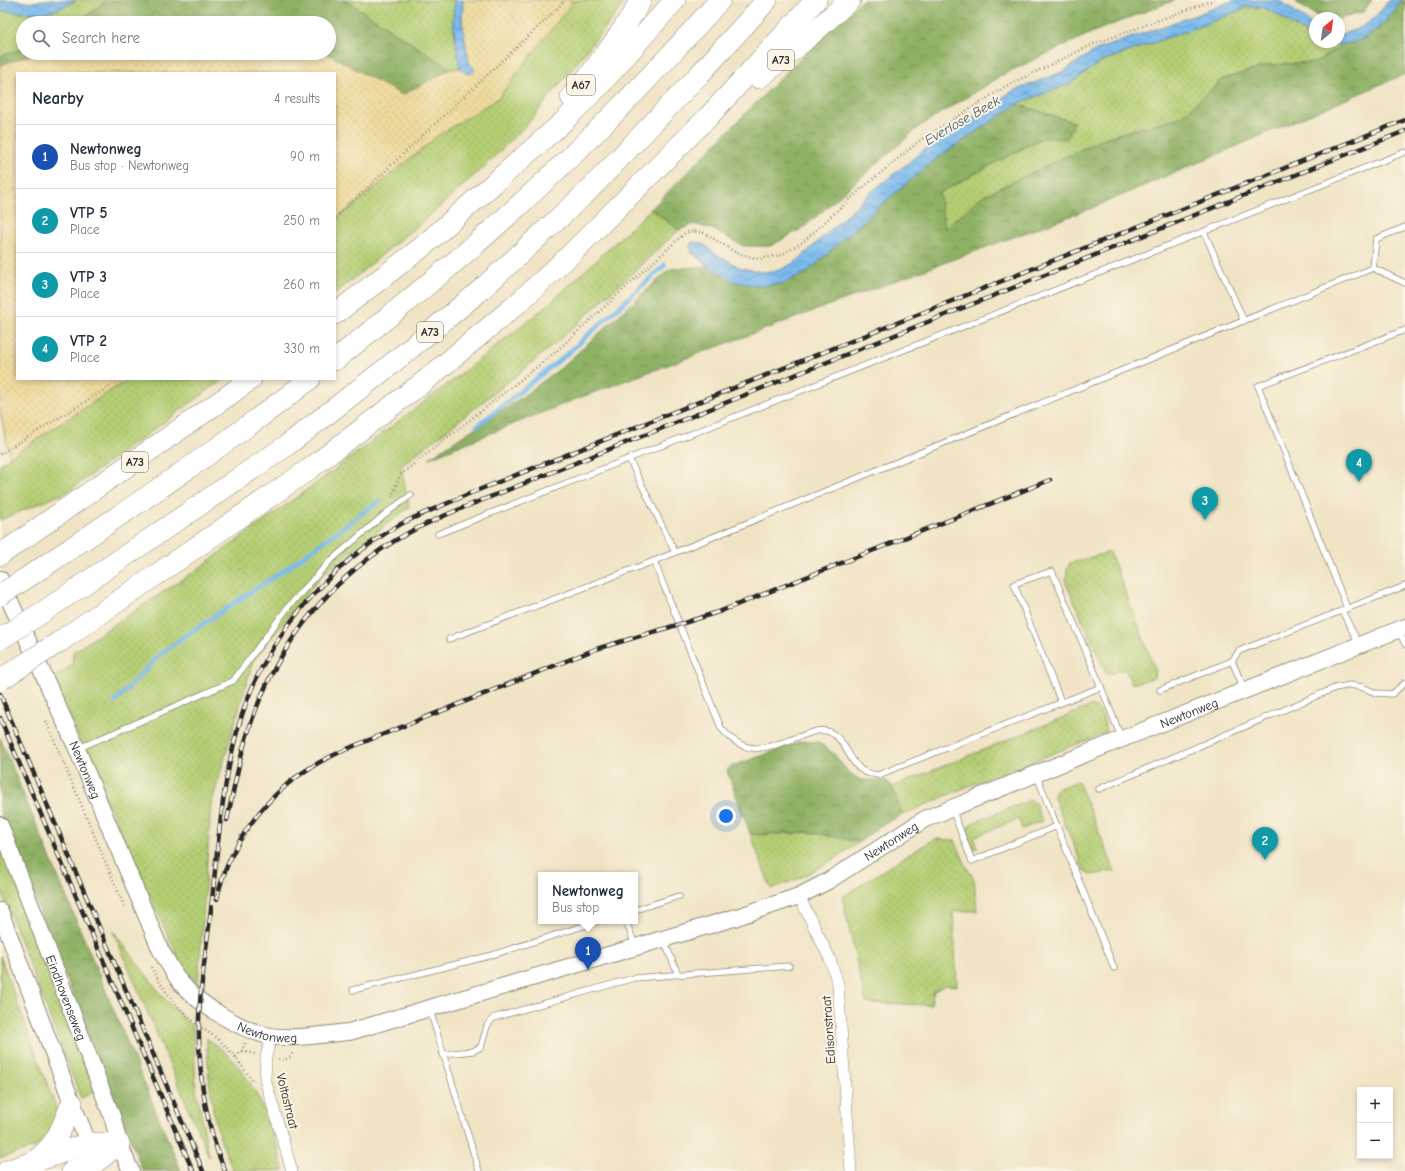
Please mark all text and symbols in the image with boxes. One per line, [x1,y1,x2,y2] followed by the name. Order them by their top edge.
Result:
[1309,12,1345,48] north arrow
[16,16,336,60] search box
[30,27,52,49] icon: search
[62,29,140,47] text: Search here
[768,50,794,70] road number: A73
[567,75,595,95] road number: A67
[32,89,83,108] text: Nearby
[274,91,320,106] text: 4 results
[921,92,1003,149] water label: Everlose Beek
[70,140,142,158] text: Newtonweg
[42,149,48,164] text: 1
[290,149,320,164] text: 90 m
[70,158,189,173] text: Bus stop · Newtonweg
[70,204,108,222] text: VTP 5
[42,213,48,228] text: 2
[283,213,320,228] text: 250 m
[70,222,100,237] text: Place
[70,268,107,286] text: VTP 3
[42,277,48,292] text: 3
[283,277,320,292] text: 260 m
[70,286,100,301] text: Place
[417,322,443,342] road number: A73
[70,332,107,350] text: VTP 2
[42,341,48,356] text: 4
[284,341,320,356] text: 330 m
[70,350,100,365] text: Place
[1346,449,1372,482] pin: 4
[122,452,148,472] road number: A73
[1192,487,1218,520] pin: 3
[1158,695,1220,731] street label: Newtonweg
[66,739,104,801] street label: Newtonweg
[716,806,736,826] your location
[861,818,921,864] street label: Newtonweg
[1252,827,1278,860] pin: 2
[538,872,638,924] popup
[552,882,624,900] text: Newtonweg
[552,900,599,915] text: Bus stop
[575,937,601,970] pin: 1
[43,953,89,1043] street label: Eindhovenseweg
[819,994,838,1065] street label: Edisonstraat
[235,1018,298,1045] street label: Newtonweg
[273,1072,302,1132] street label: Voltastraat
[1357,1087,1393,1159] map controls
[1357,1087,1393,1123] button: +
[1357,1123,1393,1159] button: −

